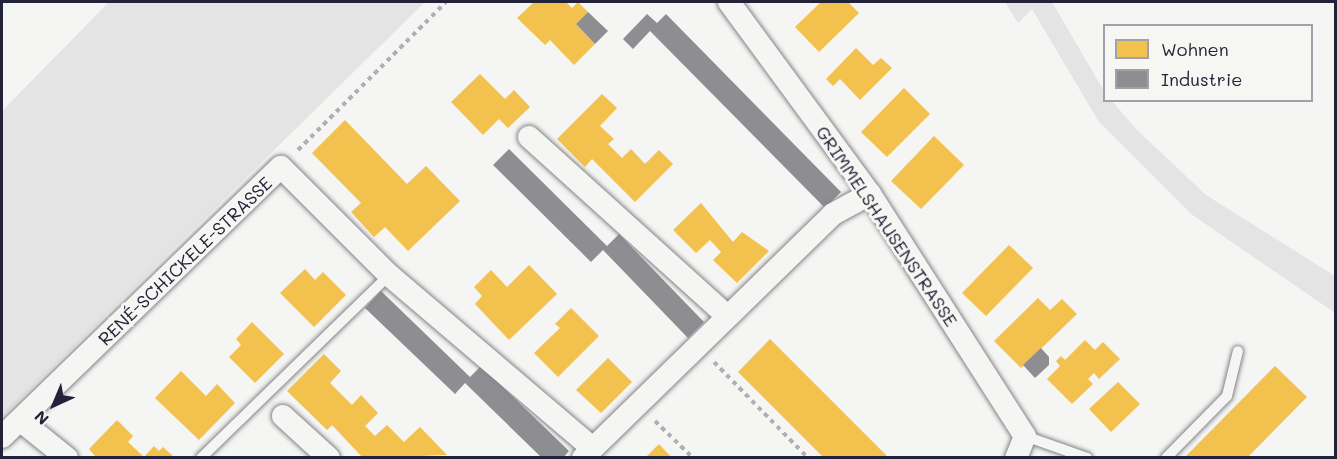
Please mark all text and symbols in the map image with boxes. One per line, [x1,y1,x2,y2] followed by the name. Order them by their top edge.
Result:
[1103,24,1313,102] legend
[1161,37,1229,61] text: Wohnen
[1161,67,1242,91] text: Industrie
[812,122,962,330] street label: GRIMMELSHAUSENSTRASSE
[94,172,276,350] street label: RENÉ-SCHICKELE-STRASSE
[24,375,84,435] north arrow
[29,407,53,430] text: N

